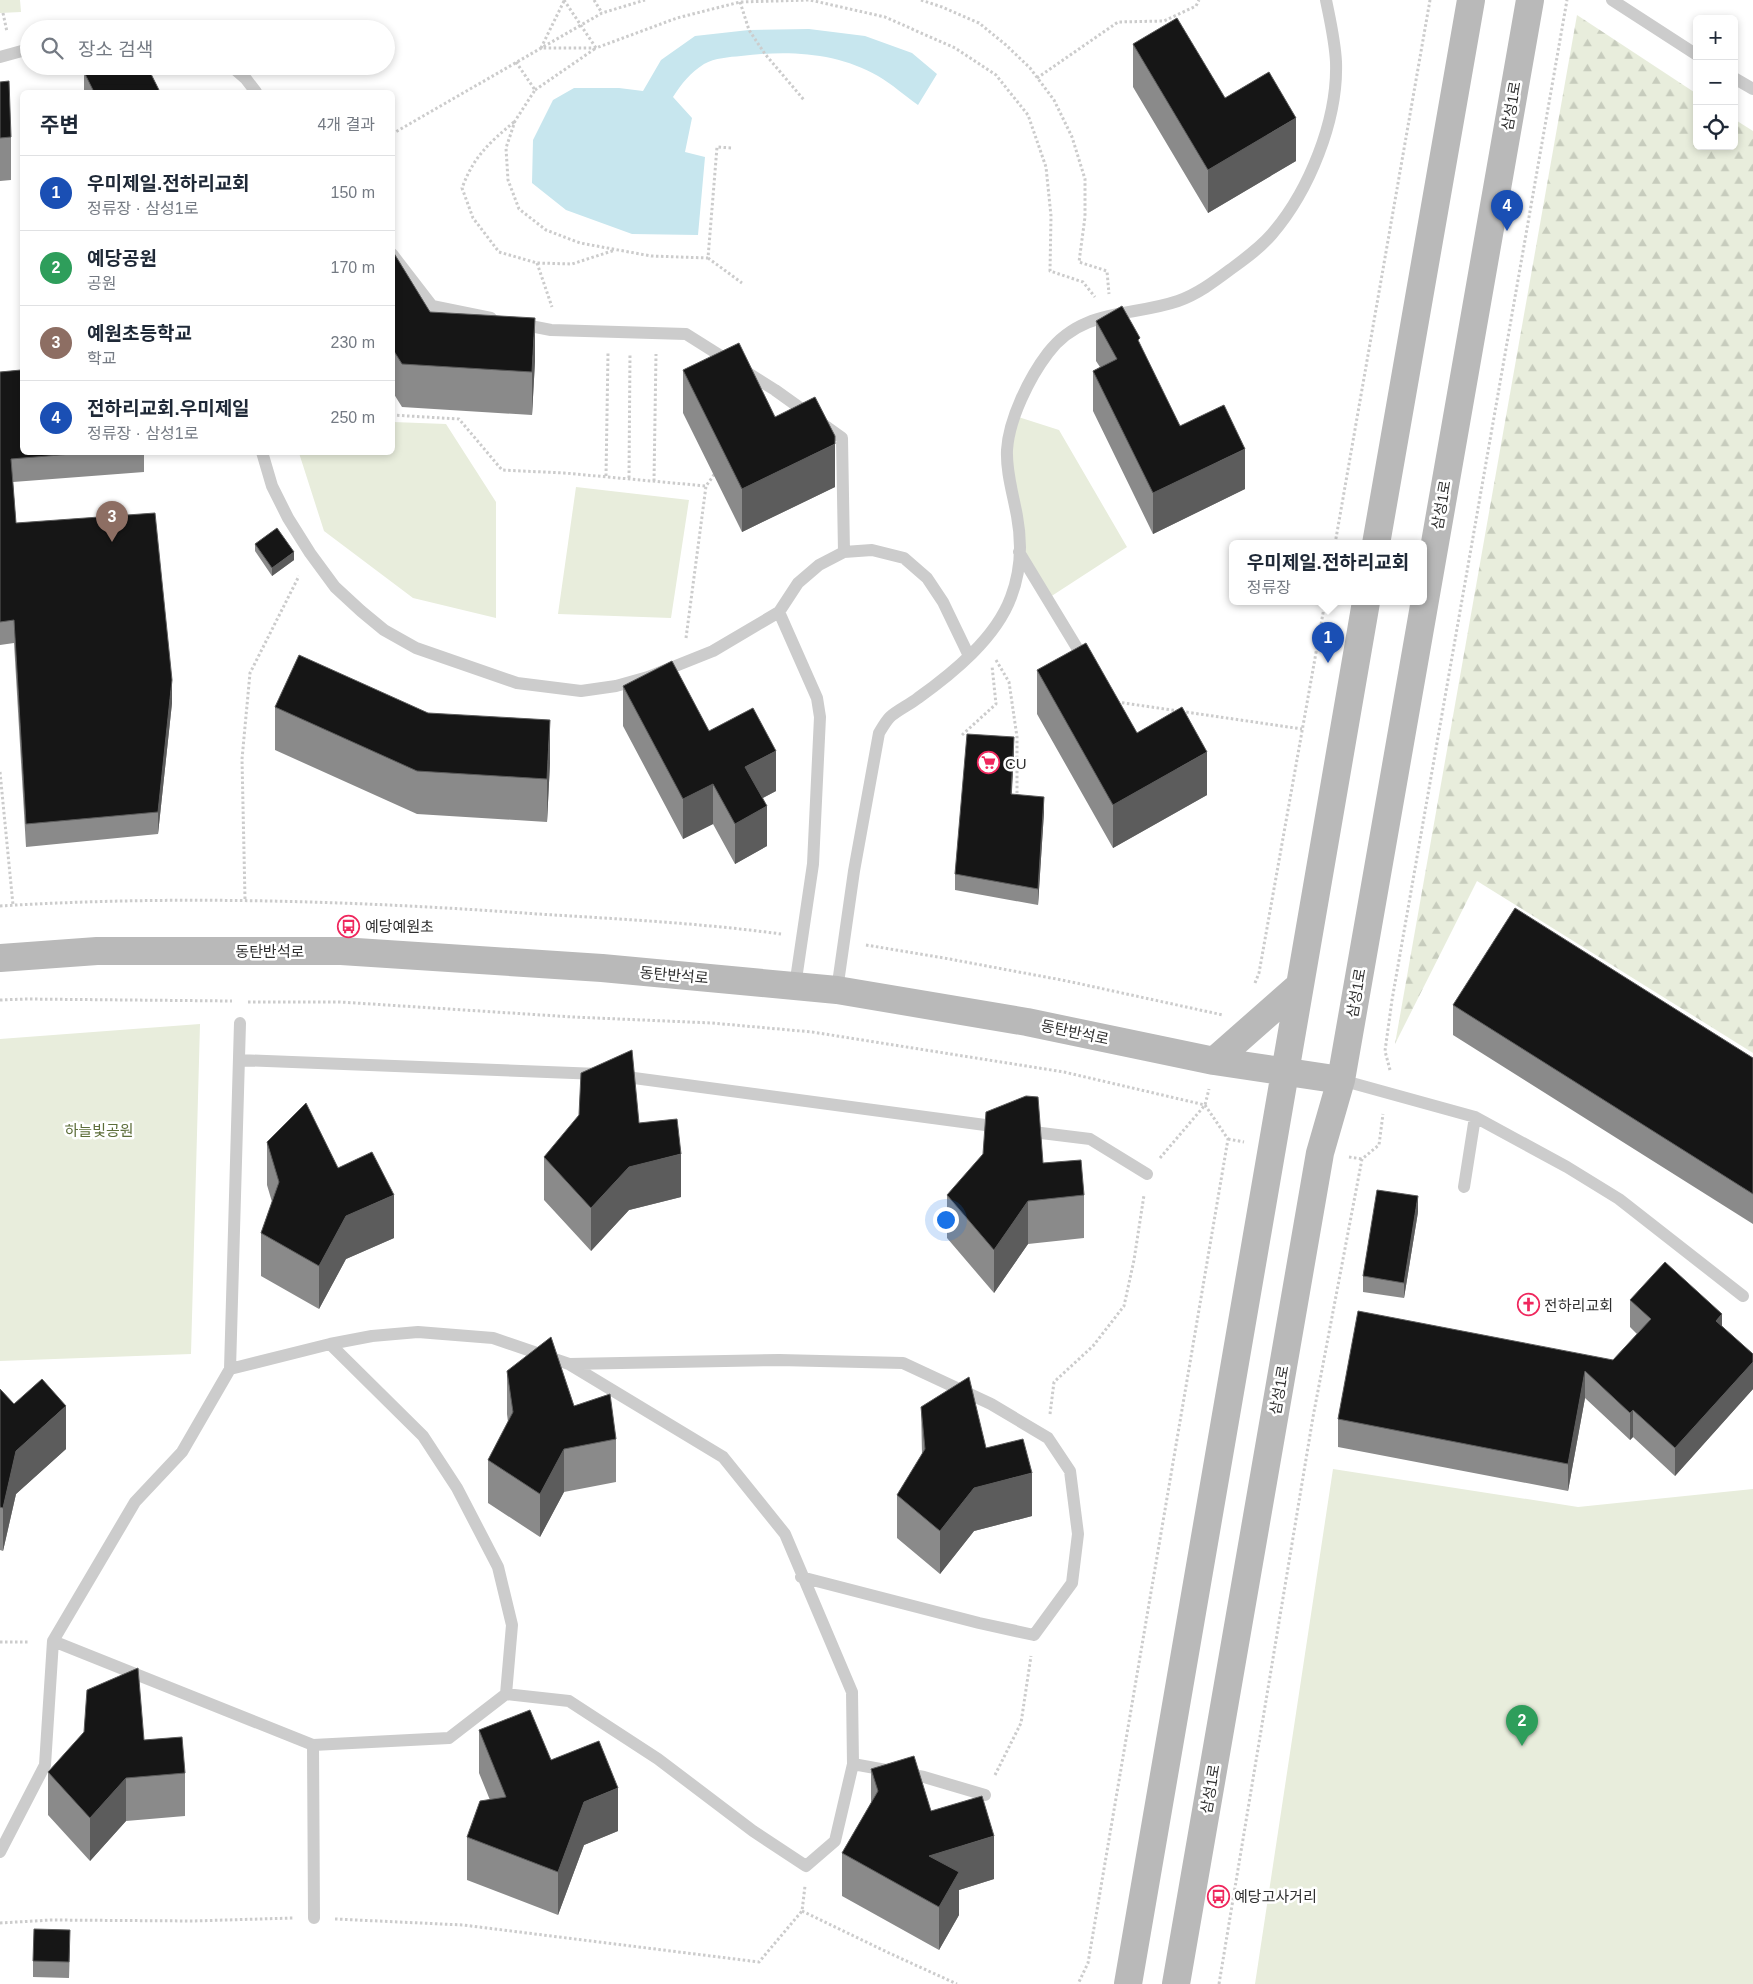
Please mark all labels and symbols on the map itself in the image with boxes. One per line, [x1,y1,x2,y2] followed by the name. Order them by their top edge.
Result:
[1498,80,1524,132] street label: 삼성1로
[1491,190,1523,231] pin: 4
[1428,479,1454,531] street label: 삼성1로
[96,501,128,542] pin: 3
[1312,622,1344,663] pin: 1
[977,751,1001,775] supermarket icon: CU
[1005,755,1027,772] place label: CU
[337,914,361,938] bus stop icon: 예당예원초
[365,918,434,935] place label: 예당예원초
[235,943,305,960] street label: 동탄반석로
[639,964,709,986] street label: 동탄반석로
[1343,967,1369,1019] street label: 삼성1로
[1039,1017,1111,1047] street label: 동탄반석로
[64,1122,134,1139] park label: 하늘빛공원
[933,1207,959,1233] your location
[1516,1293,1540,1317] church icon: 전하리교회
[1544,1297,1613,1314] place label: 전하리교회
[1266,1364,1292,1416] street label: 삼성1로
[1506,1705,1538,1746] pin: 2
[1197,1763,1223,1815] street label: 삼성1로
[1206,1884,1230,1908] bus stop icon: 예당고사거리
[1234,1888,1317,1905] place label: 예당고사거리

